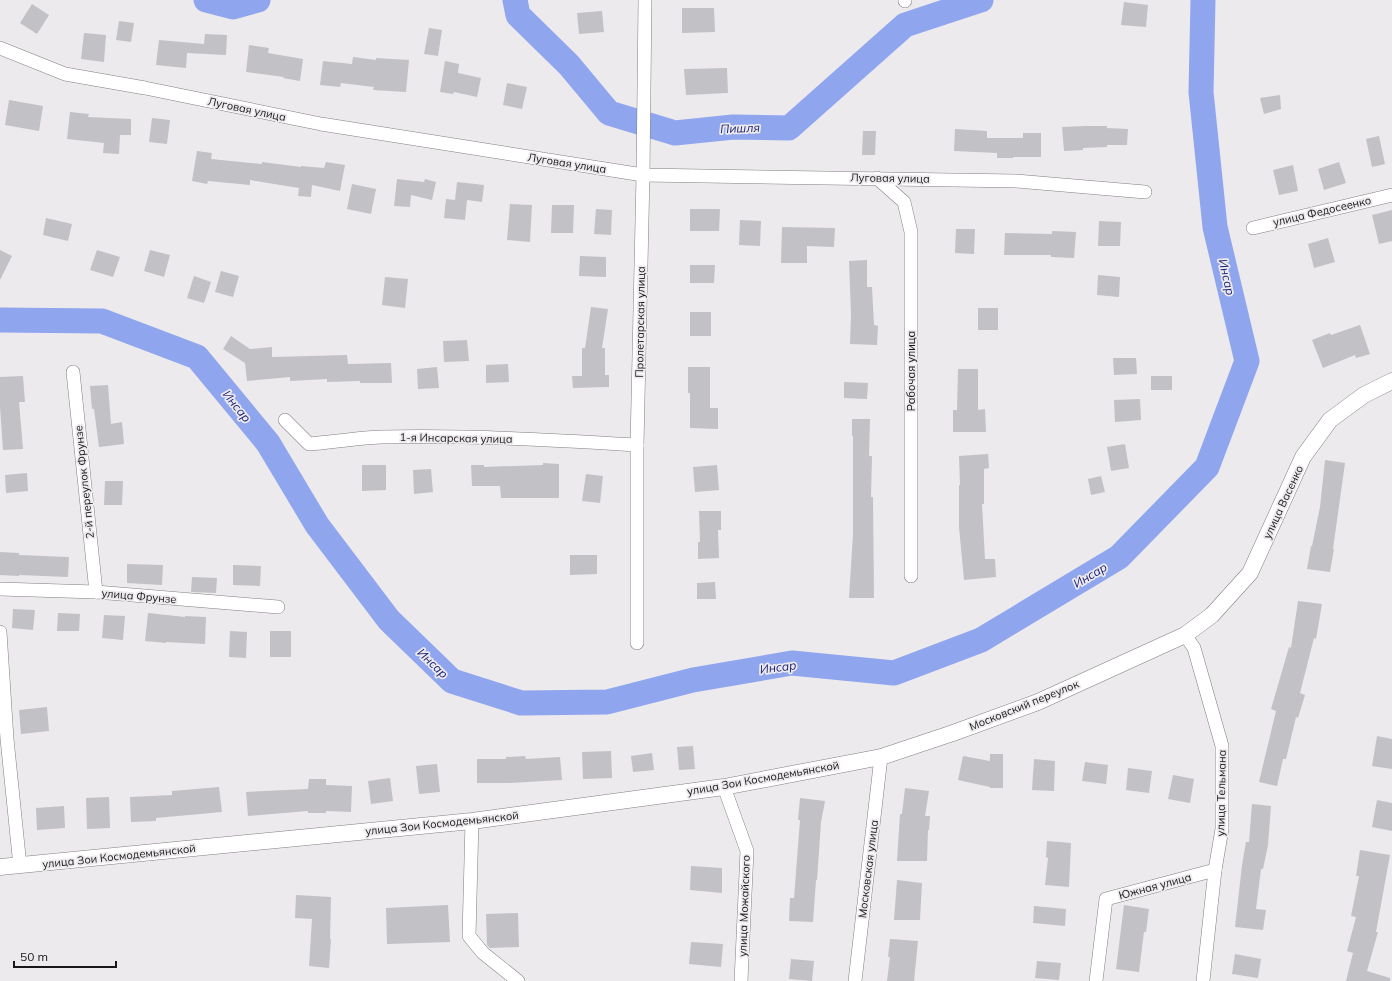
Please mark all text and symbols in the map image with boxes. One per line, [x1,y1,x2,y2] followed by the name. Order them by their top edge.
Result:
[207,94,287,124] street label: Луговая улица
[720,120,761,136] water label: Пишля
[527,150,607,176] street label: Луговая улица
[850,170,930,186] street label: Луговая улица
[1272,193,1372,229] street label: улица Федосеенко
[1216,257,1238,297] water label: Инсар
[632,266,648,378] street label: Пролетарская улица
[904,331,918,411] street label: Рабочая улица
[220,387,254,425] water label: Инсар
[71,425,97,539] street label: 2-й переулок Фрунзе
[399,430,513,446] street label: 1-я Инсарская улица
[1260,463,1306,541] street label: улица Васенко
[1070,559,1110,591] water label: Инсар
[101,586,177,606] street label: улица Фрунзе
[415,645,451,681] water label: Инсар
[759,657,797,677] water label: Инсар
[967,677,1081,733] street label: Московский переулок
[1213,750,1229,836] street label: улица Тельмана
[686,758,840,798] street label: улица Зои Космодемьянской
[365,808,519,838] street label: улица Зои Космодемьянской
[855,819,881,919] street label: Московская улица
[42,841,196,871] street label: улица Зои Космодемьянской
[735,855,753,957] street label: улица Можайского
[1117,870,1193,902] street label: Южная улица
[14,943,116,969] scale bar
[20,949,48,964] text: 50 m

